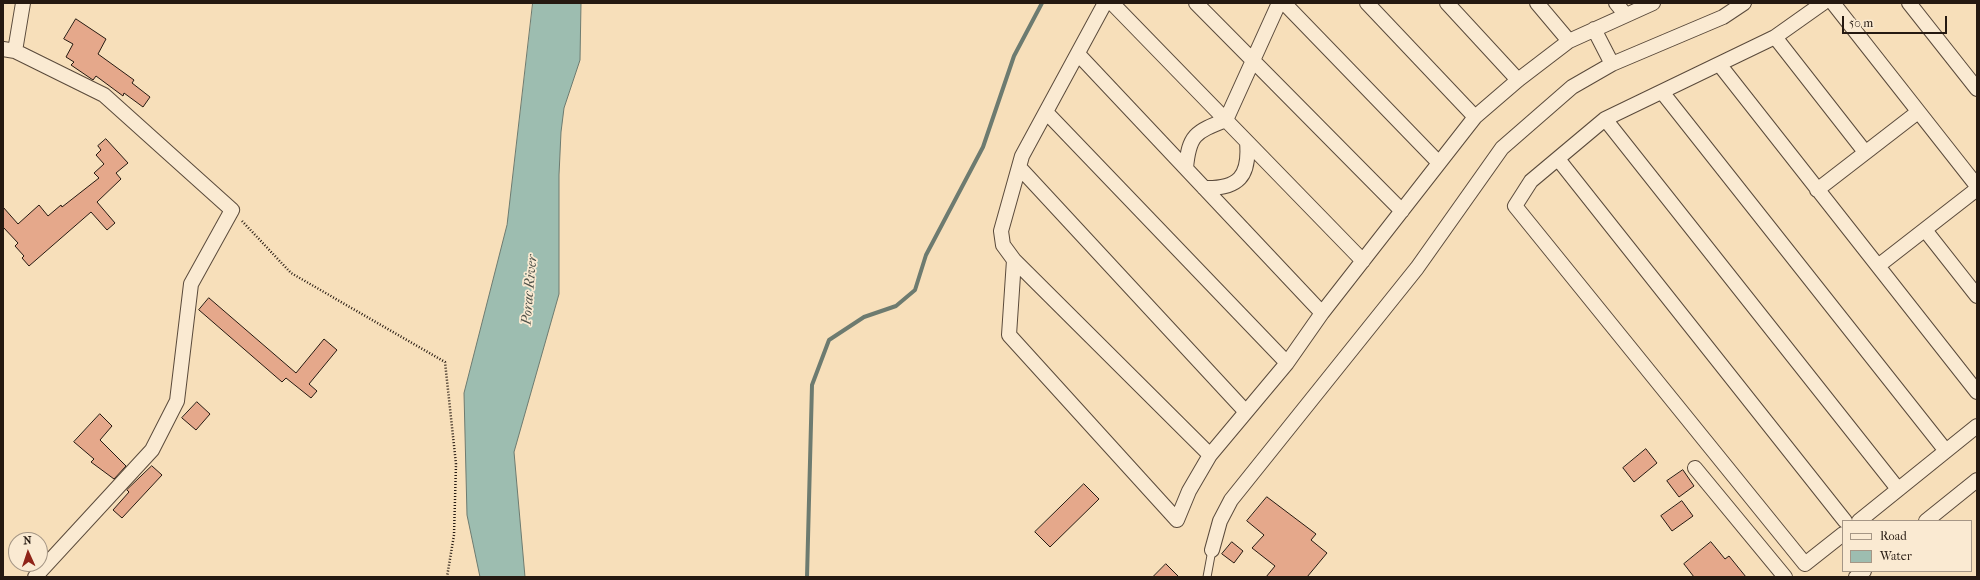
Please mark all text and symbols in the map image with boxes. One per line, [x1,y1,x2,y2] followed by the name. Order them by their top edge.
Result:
[1844,8,1949,34] scale bar
[1849,16,1873,30] text: 50 m
[519,254,541,326] water label: Porac River
[1842,520,1972,572] legend
[1880,529,1907,543] text: Road
[8,532,48,572] north arrow
[23,534,32,547] text: N
[1880,549,1912,563] text: Water

